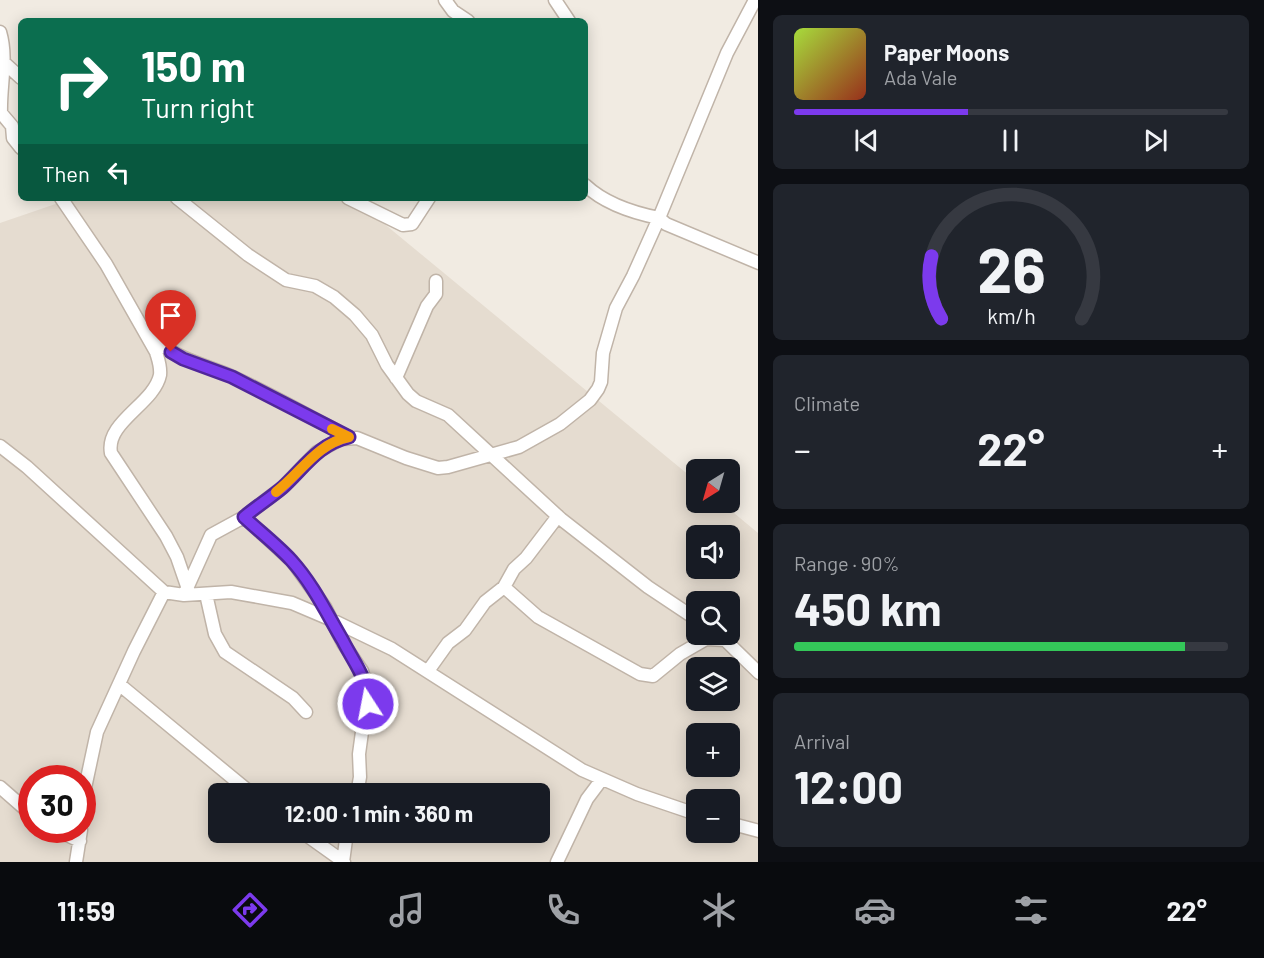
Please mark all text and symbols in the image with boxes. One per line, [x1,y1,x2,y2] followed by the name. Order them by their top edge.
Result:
[884,39,1009,65] text: Paper Moons
[141,40,246,90] text: 150 m
[42,42,120,120] icon: right
[884,65,957,89] text: Ada Vale
[141,91,255,123] text: Turn right
[850,124,883,157] icon: previous
[994,124,1027,157] icon: pause
[1139,124,1172,157] icon: next
[102,156,135,189] icon: left
[42,160,90,186] text: Then
[977,231,1045,305] text: 26
[145,290,196,352] pin
[154,299,187,332] icon: arrive
[987,303,1035,328] text: km/h
[794,391,860,415] text: Climate
[977,421,1045,475] text: 22°
[794,429,811,469] text: −
[1211,429,1228,469] text: +
[686,459,740,513] north arrow
[686,459,740,843] map controls
[686,525,740,579] button: sound
[794,551,899,575] text: Range · 90%
[794,581,942,635] text: 450 km
[686,591,740,645] button: search
[686,657,740,711] button: layers
[336,672,400,736] position arrow
[686,723,740,777] button: +
[794,729,850,753] text: Arrival
[794,759,903,813] text: 12:00
[18,765,96,843] speed limit sign: 30
[686,789,740,843] button: −
[285,800,473,826] text: 12:00 · 1 min · 360 m
[229,889,271,931] icon: directions
[386,889,428,931] icon: music
[542,889,584,931] icon: phone
[698,889,740,931] icon: climate
[854,889,896,931] icon: car
[1010,889,1052,931] icon: filters
[57,894,115,926] text: 11:59
[1166,894,1207,926] text: 22°

